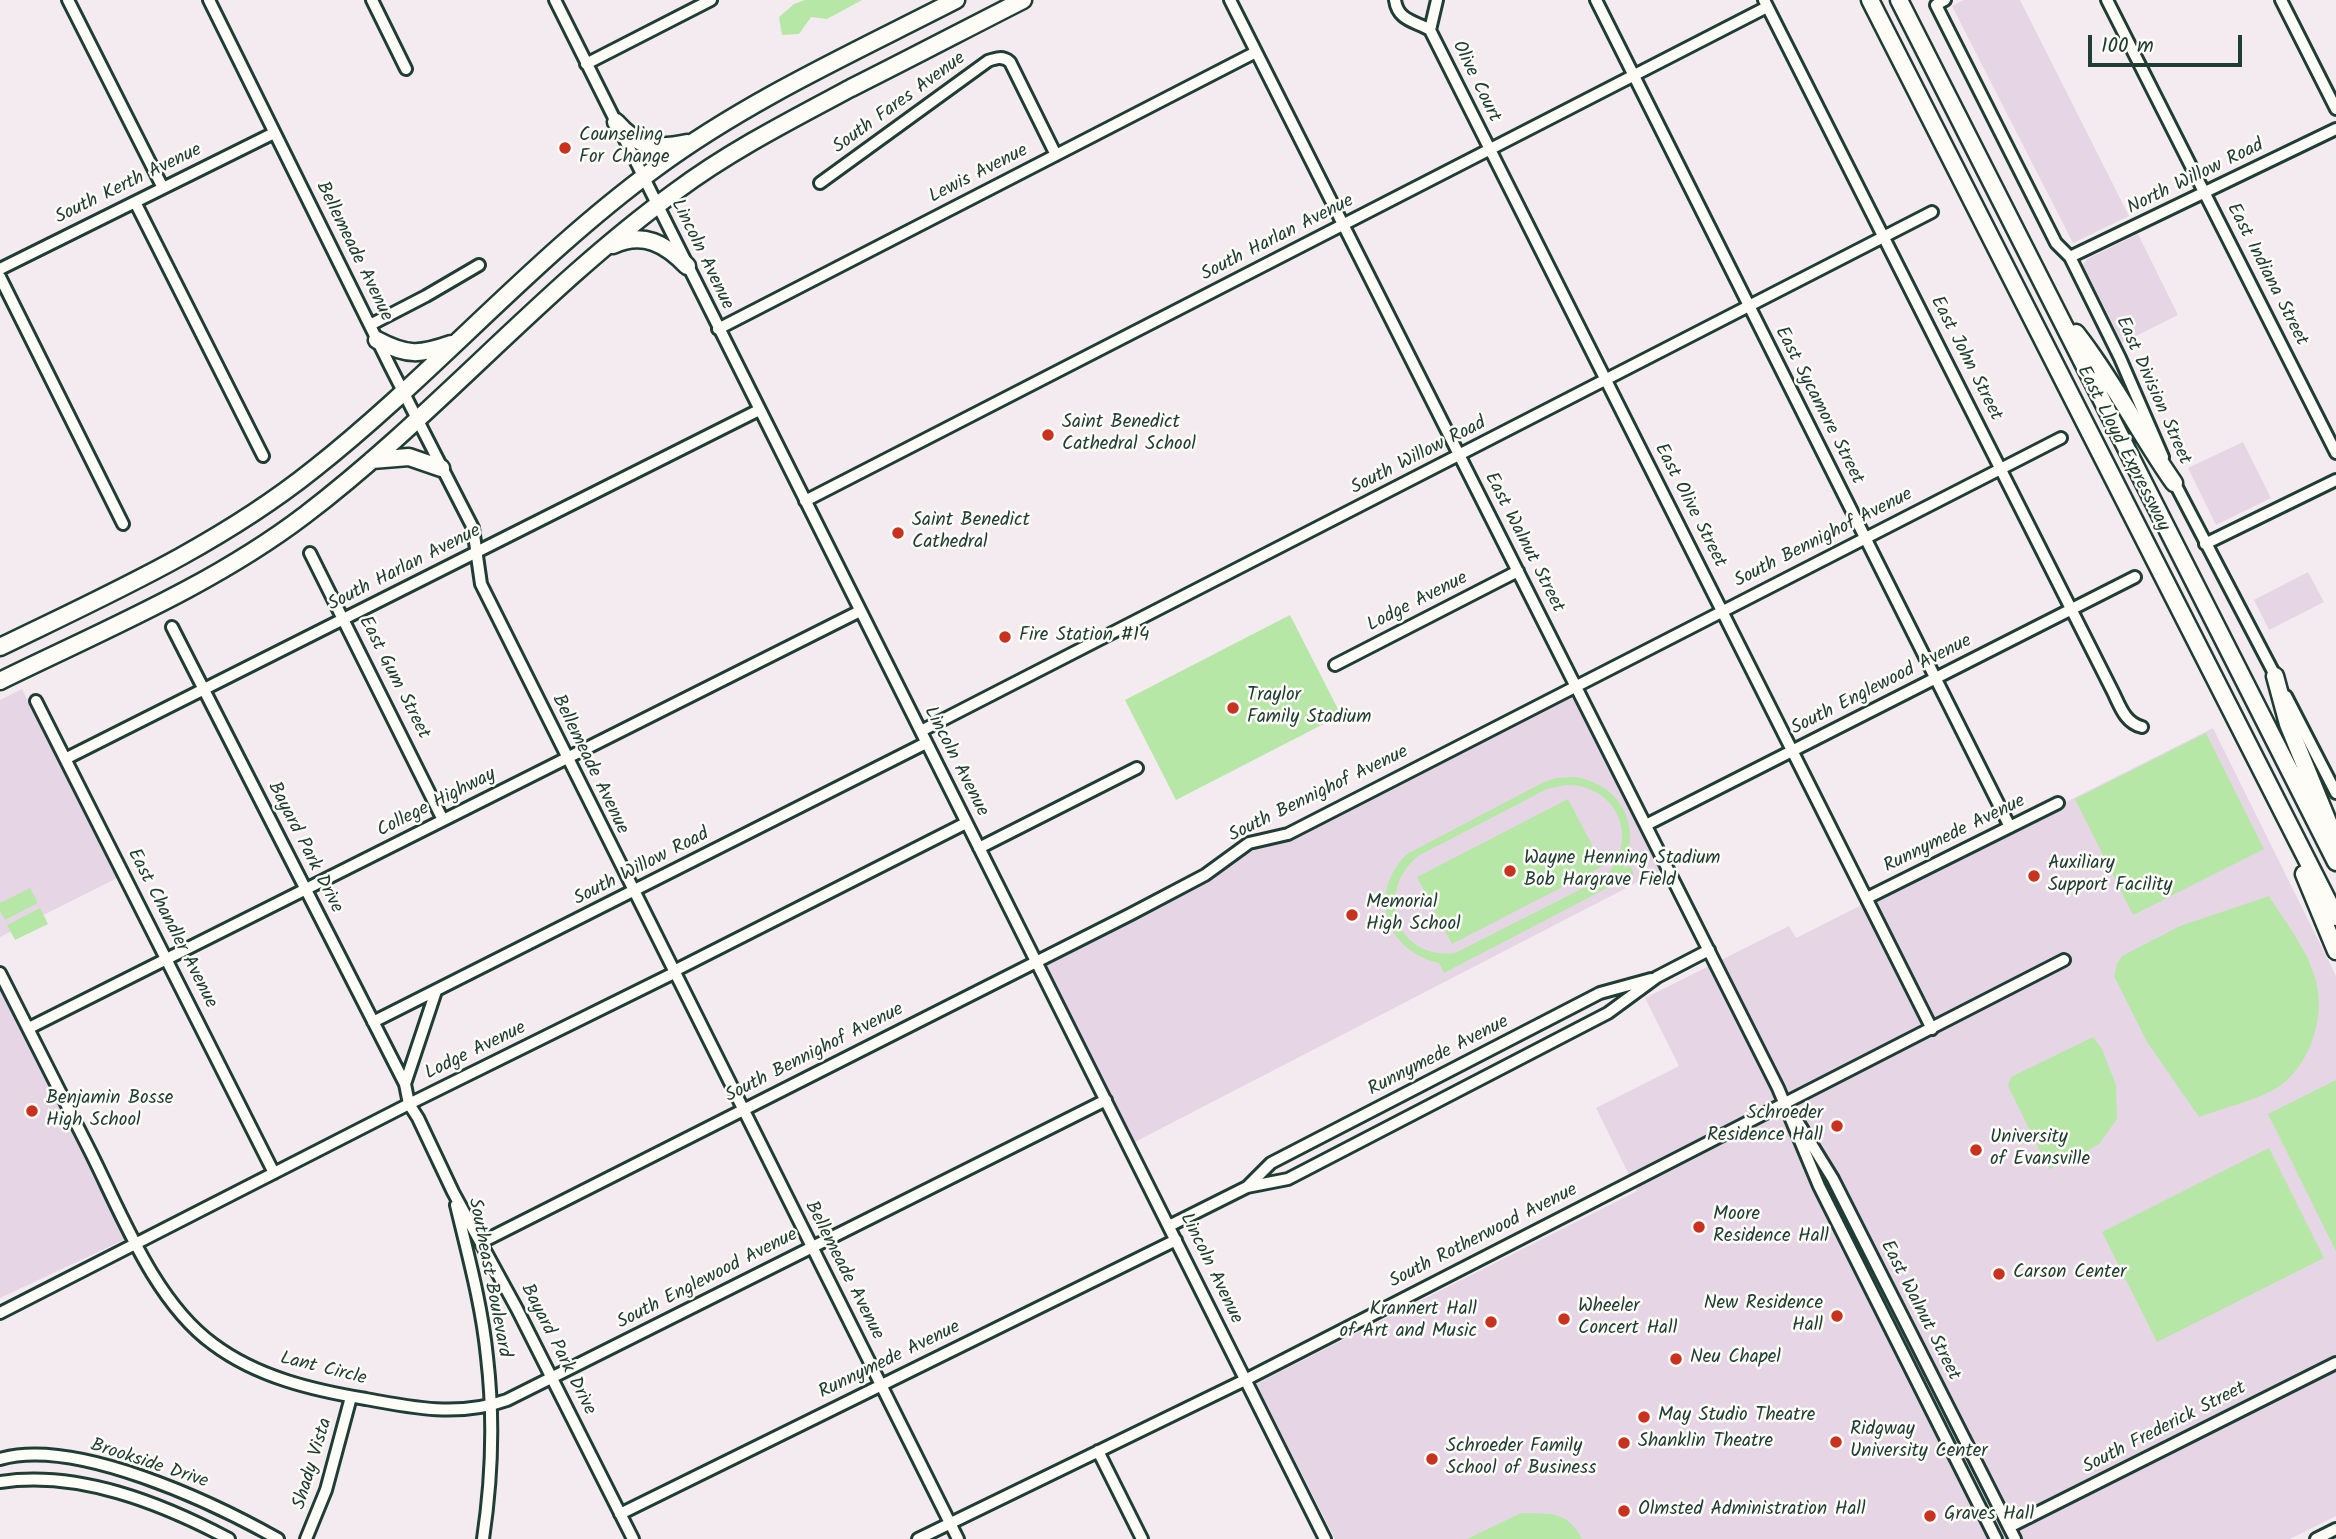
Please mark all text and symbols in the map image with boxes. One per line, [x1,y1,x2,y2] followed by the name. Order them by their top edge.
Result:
[2091,21,2245,65] scale bar
[2101,30,2154,63] text: 100 m
[1446,38,1504,126] street label: Olive Court
[829,48,971,160] street label: South Fares Avenue
[579,126,670,170] place label: Counseling For Change
[2124,135,2268,221] street label: North Willow Road
[52,140,206,230] street label: South Kerth Avenue
[557,140,573,156] marker: Counseling For Change
[926,140,1032,210] street label: Lewis Avenue
[309,178,397,326] street label: Bellemeade Avenue
[1198,191,1358,287] street label: South Harlan Avenue
[664,196,738,314] street label: Lincoln Avenue
[2220,200,2312,350] street label: East Indiana Street
[1924,293,2006,425] street label: East John Street
[2109,313,2195,469] street label: East Division Street
[1768,323,1868,489] street label: East Sycamore Street
[2070,362,2174,536] street label: East Lloyd Expressway
[1062,413,1196,457] place label: Saint Benedict Cathedral School
[1348,413,1490,501] street label: South Willow Road
[1040,427,1056,443] marker: Saint Benedict Cathedral School
[1648,440,1730,572] street label: East Olive Street
[1478,469,1568,617] street label: East Walnut Street
[1731,484,1917,594] street label: South Bennighof Avenue
[912,511,1030,555] place label: Saint Benedict Cathedral
[325,521,485,617] street label: South Harlan Avenue
[890,525,906,541] marker: Saint Benedict Cathedral
[1364,568,1472,638] street label: Lodge Avenue
[352,613,434,743] street label: East Gum Street
[1019,626,1149,648] place label: Fire Station #14
[997,629,1013,645] marker: Fire Station #14
[1788,631,1976,741] street label: South Englewood Avenue
[1247,686,1371,730] place label: Traylor Family Stadium
[545,691,633,839] street label: Bellemeade Avenue
[1225,700,1241,716] marker: Traylor Family Stadium
[918,703,992,821] street label: Lincoln Avenue
[1226,742,1412,848] street label: South Bennighof Avenue
[374,764,500,844] street label: College Highway
[261,779,347,917] street label: Bayard Park Drive
[1880,791,2030,879] street label: Runnymede Avenue
[571,824,713,912] street label: South Willow Road
[121,845,221,1013] street label: East Chandler Avenue
[1524,849,1720,893] place label: Wayne Henning Stadium Bob Hargrave Field
[2048,854,2173,898] place label: Auxiliary Support Facility
[1502,863,1518,879] marker: Wayne Henning Stadium Bob Hargrave Field
[2026,868,2042,884] marker: Auxiliary Support Facility
[1366,893,1461,937] place label: Memorial High School
[1344,907,1360,923] marker: Memorial High School
[722,999,908,1109] street label: South Bennighof Avenue
[1365,1012,1513,1102] street label: Runnymede Avenue
[422,1018,530,1086] street label: Lodge Avenue
[46,1089,173,1133] place label: Benjamin Bosse High School
[24,1103,40,1119] marker: Benjamin Bosse High School
[1707,1104,1823,1148] place label: Schroeder Residence Hall
[1829,1118,1845,1134] marker: Schroeder Residence Hall
[1990,1128,2090,1172] place label: University of Evansville
[1968,1142,1984,1158] marker: University of Evansville
[1386,1180,1582,1294] street label: South Rotherwood Avenue
[461,1196,515,1360] street label: Southeast Boulevard
[798,1198,888,1344] street label: Bellemeade Avenue
[1713,1205,1829,1249] place label: Moore Residence Hall
[1173,1210,1247,1328] street label: Lincoln Avenue
[1691,1219,1707,1235] marker: Moore Residence Hall
[614,1225,802,1335] street label: South Englewood Avenue
[1874,1237,1964,1385] street label: East Walnut Street
[2013,1263,2126,1285] place label: Carson Center
[1991,1266,2007,1282] marker: Carson Center
[514,1281,600,1419] street label: Bayard Park Drive
[1704,1294,1823,1338] place label: New Residence Hall
[1578,1297,1677,1341] place label: Wheeler Concert Hall
[1339,1300,1477,1344] place label: Krannert Hall of Art and Music
[1829,1308,1845,1324] marker: New Residence Hall
[1556,1311,1572,1327] marker: Wheeler Concert Hall
[1483,1314,1499,1330] marker: Krannert Hall of Art and Music
[815,1317,965,1405] street label: Runnymede Avenue
[277,1348,369,1392] street label: Lant Circle
[1690,1348,1781,1370] place label: Neu Chapel
[1668,1351,1684,1367] marker: Neu Chapel
[2080,1378,2250,1480] street label: South Frederick Street
[1658,1406,1815,1428] place label: May Studio Theatre
[1636,1409,1652,1425] marker: May Studio Theatre
[289,1416,339,1512] street label: Shady Vista
[1850,1420,1988,1464] place label: Ridgway University Center
[1638,1432,1773,1454] place label: Shanklin Theatre
[1828,1434,1844,1450] marker: Ridgway University Center
[87,1435,211,1495] street label: Brookside Drive
[1616,1435,1632,1451] marker: Shanklin Theatre
[1446,1437,1596,1481] place label: Schroeder Family School of Business
[1424,1451,1440,1467] marker: Schroeder Family School of Business
[1638,1500,1866,1522] place label: Olmsted Administration Hall
[1616,1503,1632,1519] marker: Olmsted Administration Hall
[1944,1505,2034,1527] place label: Graves Hall
[1922,1508,1938,1524] marker: Graves Hall

